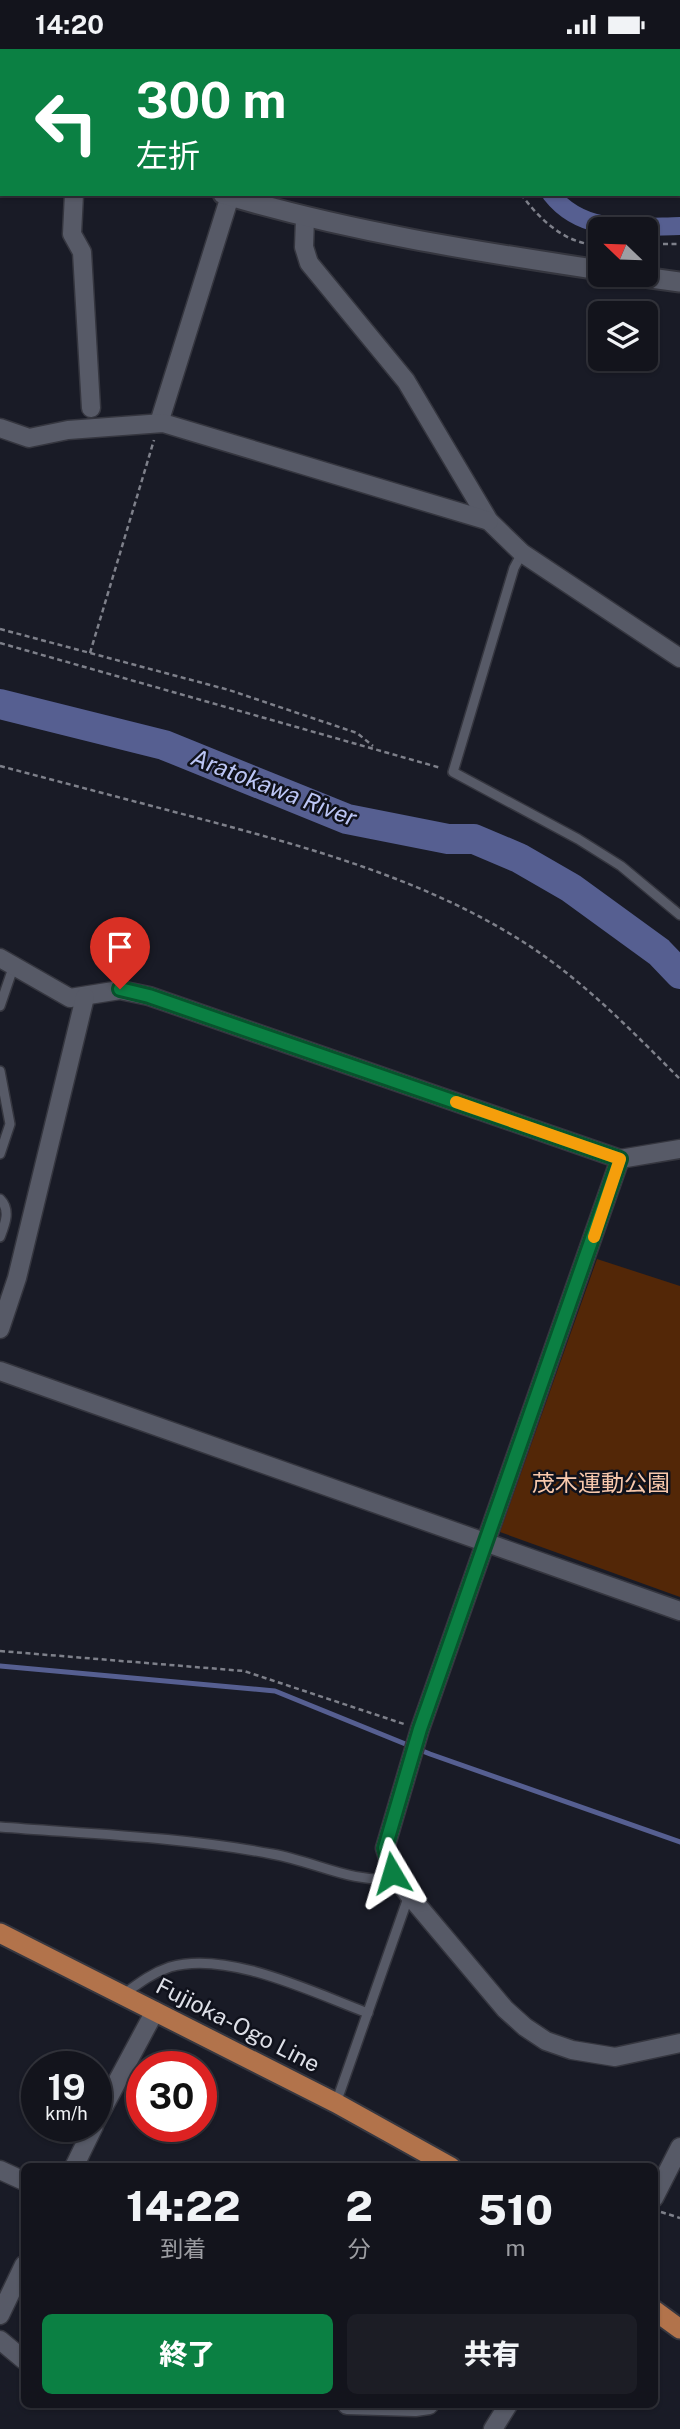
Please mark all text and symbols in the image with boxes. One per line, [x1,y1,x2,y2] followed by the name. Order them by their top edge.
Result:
[35,9,104,40] text: 14:20
[136,71,286,129] text: 300 m
[21,77,112,168] icon: left
[136,137,200,174] text: 左折
[588,217,658,287] north arrow
[588,217,658,371] map controls
[588,301,658,371] button: layers
[188,743,362,832] water label: Aratokawa River
[90,917,150,989] pin
[101,928,139,966] icon: arrive
[532,1469,670,1496] park label: 茂木運動公園
[355,1836,429,1910] position arrow
[152,1972,325,2077] street label: Fujioka-Ogo Line
[126,2051,217,2142] speed limit sign: 30
[47,2067,86,2108] text: 19
[45,2103,88,2124] text: km/h
[126,2181,240,2230] text: 14:22
[345,2181,373,2230] text: 2
[478,2185,553,2234] text: 510
[505,2234,525,2261] text: m
[160,2235,206,2262] text: 到着
[348,2235,371,2262] text: 分
[42,2314,333,2394] button: 終了
[347,2314,637,2394] button: 共有

